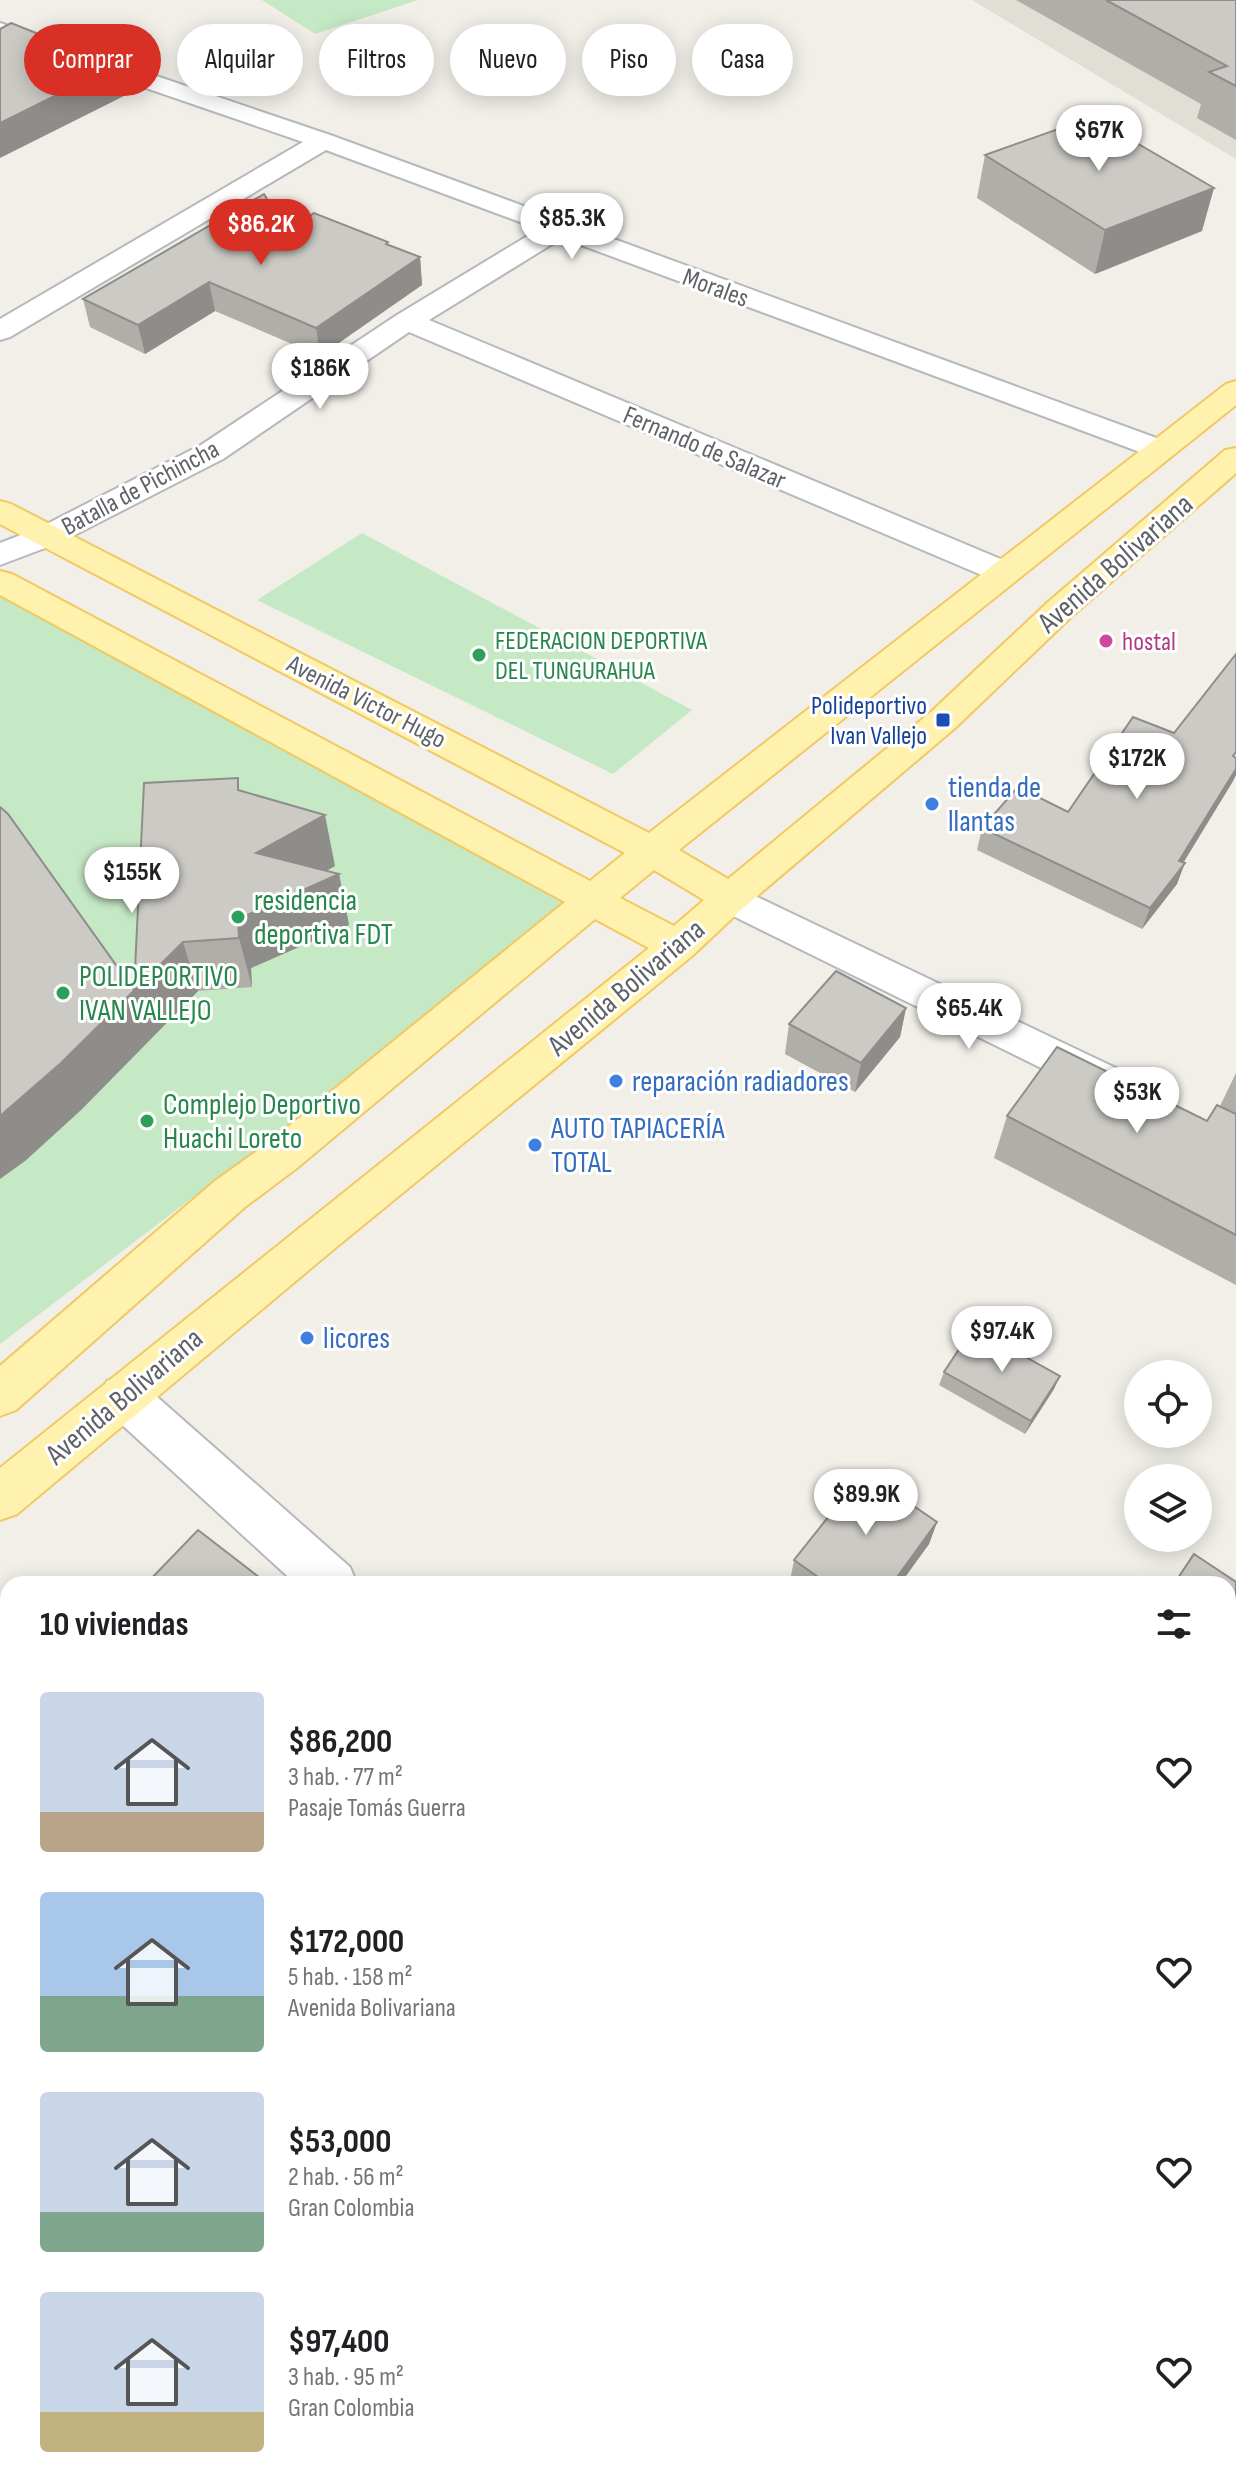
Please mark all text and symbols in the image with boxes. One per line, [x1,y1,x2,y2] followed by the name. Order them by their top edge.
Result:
[24,24,161,96] chip: Comprar
[177,24,303,96] chip: Alquilar
[319,24,434,96] chip: Filtros
[450,24,566,96] chip: Nuevo
[582,24,676,96] chip: Piso
[692,24,793,96] chip: Casa
[1052,105,1146,173] pin: $67K
[1074,115,1124,146] text: $67K
[507,193,637,261] pin: $85.3K
[196,199,326,267] pin: $86.2K
[538,203,606,234] text: $85.3K
[227,209,295,240] text: $86.2K
[678,262,753,315] street label: Morales
[264,343,376,411] pin: $186K
[290,353,350,384] text: $186K
[618,400,791,497] street label: Fernando de Salazar
[57,434,225,543] street label: Batalla de Pichincha
[1030,487,1201,642] street label: Avenida Bolivariana
[495,626,708,687] place label: FEDERACION DEPORTIVA DEL TUNGURAHUA
[1122,627,1176,658] place label: hostal
[1097,632,1115,650] marker: hostal
[470,646,488,664] marker: FEDERACION DEPORTIVA DEL TUNGURAHUA
[281,649,451,756] street label: Avenida Victor Hugo
[811,691,927,752] place label: Polideportivo Ivan Vallejo
[934,711,952,729] marker: Polideportivo Ivan Vallejo
[1081,733,1193,801] pin: $172K
[1108,743,1166,774] text: $172K
[948,770,1041,840] place label: tienda de llantas
[923,795,941,813] marker: tienda de llantas
[76,847,188,915] pin: $155K
[102,857,162,888] text: $155K
[254,883,393,953] place label: residencia deportiva FDT
[229,908,247,926] marker: residencia deportiva FDT
[540,912,712,1064] street label: Avenida Bolivariana
[79,959,238,1029] place label: POLIDEPORTIVO IVAN VALLEJO
[904,983,1034,1051] pin: $65.4K
[54,984,72,1002] marker: POLIDEPORTIVO IVAN VALLEJO
[935,993,1003,1024] text: $65.4K
[632,1064,849,1100] place label: reparación radiadores
[1090,1067,1184,1135] pin: $53K
[607,1072,625,1090] marker: reparación radiadores
[1112,1077,1162,1108] text: $53K
[163,1087,361,1157] place label: Complejo Deportivo Huachi Loreto
[550,1111,725,1181] place label: AUTO TAPIACERÍA TOTAL
[138,1112,156,1130] marker: Complejo Deportivo Huachi Loreto
[526,1136,544,1154] marker: AUTO TAPIACERÍA TOTAL
[937,1306,1067,1374] pin: $97.4K
[969,1316,1035,1347] text: $97.4K
[38,1321,210,1473] street label: Avenida Bolivariana
[323,1321,390,1357] place label: licores
[298,1329,316,1347] marker: licores
[1124,1360,1212,1552] map controls
[1124,1360,1212,1448] button: locate
[1124,1464,1212,1552] button: layers
[801,1469,931,1537] pin: $89.9K
[832,1479,900,1510] text: $89.9K
[1152,1602,1196,1646] icon: filters
[40,1604,188,1645] text: 10 viviendas
[288,1721,392,1762] text: $86,200
[104,1724,200,1820] icon: home
[1152,1750,1196,1794] icon: heart
[288,1762,403,1793] text: 3 hab. · 77 m²
[288,1793,466,1824] text: Pasaje Tomás Guerra
[288,1921,404,1962] text: $172,000
[104,1924,200,2020] icon: home
[1152,1950,1196,1994] icon: heart
[288,1962,412,1993] text: 5 hab. · 158 m²
[288,1993,456,2024] text: Avenida Bolivariana
[288,2121,391,2162] text: $53,000
[104,2124,200,2220] icon: home
[1152,2150,1196,2194] icon: heart
[288,2162,404,2193] text: 2 hab. · 56 m²
[288,2193,414,2224] text: Gran Colombia
[288,2321,389,2362] text: $97,400
[104,2324,200,2420] icon: home
[1152,2350,1196,2394] icon: heart
[288,2362,404,2393] text: 3 hab. · 95 m²
[288,2393,414,2424] text: Gran Colombia

